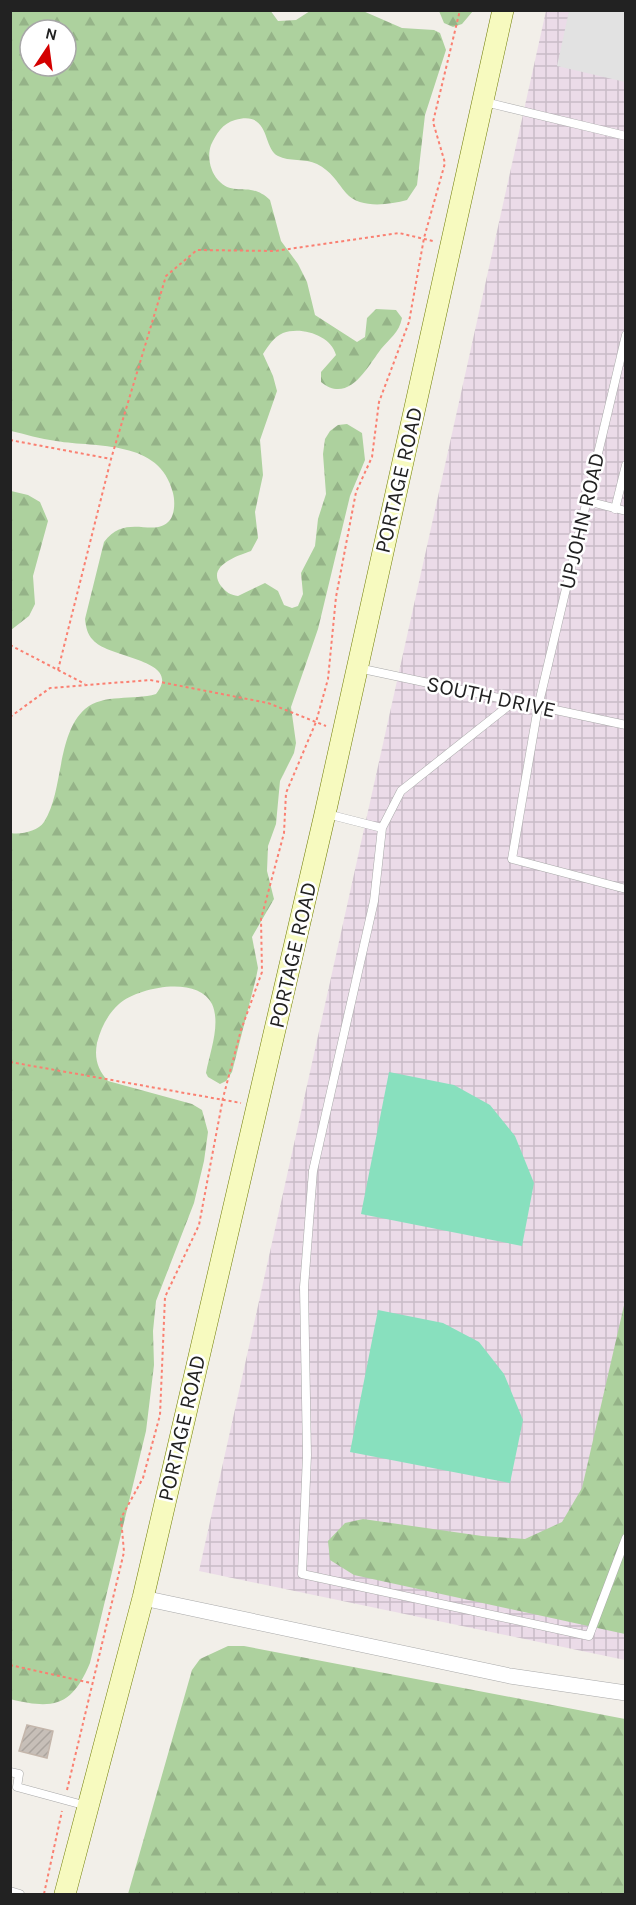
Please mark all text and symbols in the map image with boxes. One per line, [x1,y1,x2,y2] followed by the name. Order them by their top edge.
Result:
[18,18,78,78] north arrow
[44,23,59,44] text: N
[370,404,428,556] street label: PORTAGE ROAD
[554,450,610,592] street label: UPJOHN ROAD
[424,671,558,723] street label: SOUTH DRIVE
[264,879,322,1031] street label: PORTAGE ROAD
[153,1352,211,1504] street label: PORTAGE ROAD

